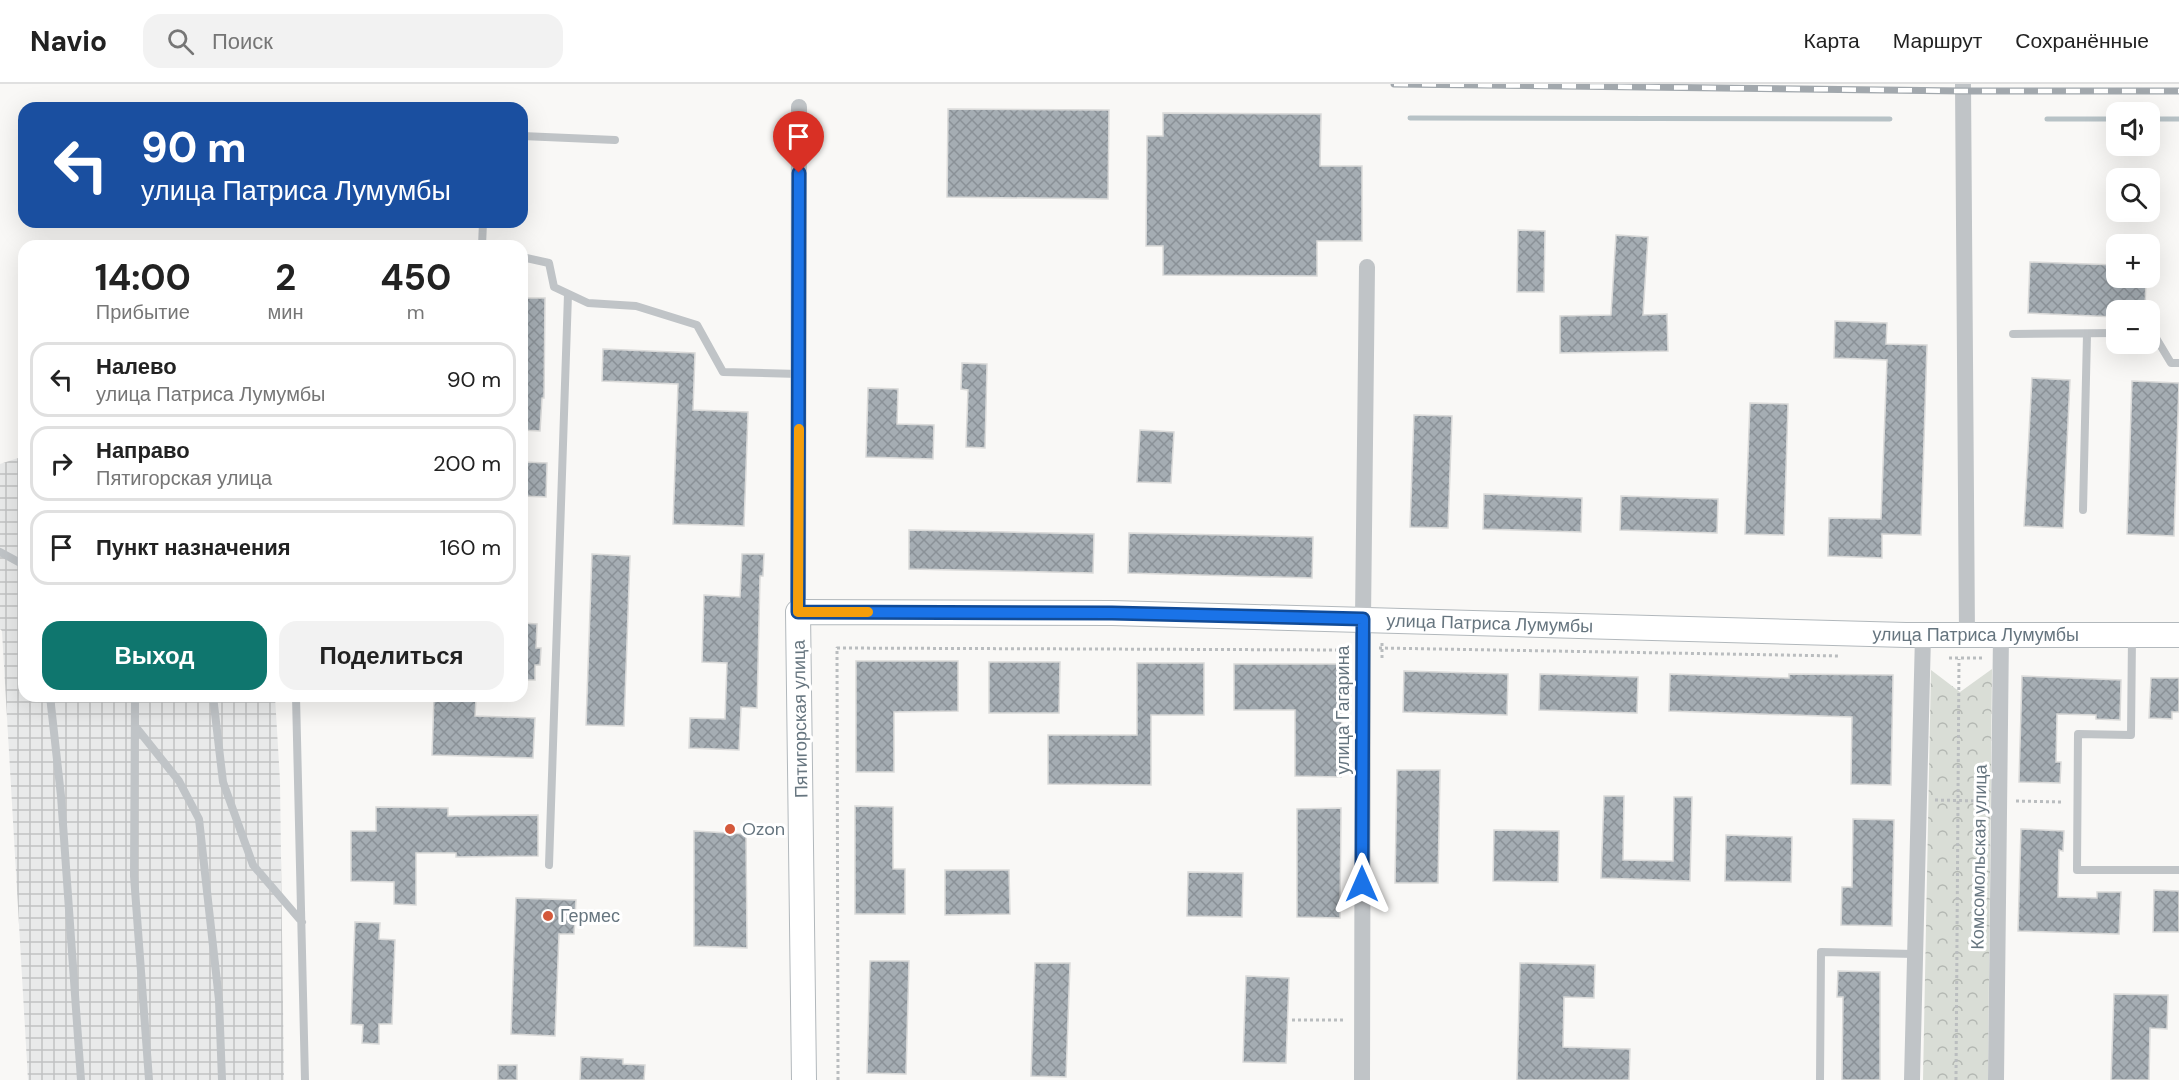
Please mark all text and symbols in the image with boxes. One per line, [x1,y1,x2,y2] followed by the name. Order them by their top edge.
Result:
[143,14,563,68] search box
[30,23,107,60] text: Navio
[164,25,197,58] icon: search
[212,27,273,56] text: Поиск
[1804,27,1860,55] text: Карта
[1893,27,1982,55] text: Маршрут
[2015,27,2149,55] text: Сохранённые
[2106,102,2160,354] map controls
[2106,102,2160,156] button: sound
[773,111,824,173] pin
[141,120,247,175] text: 90 m
[782,120,815,153] icon: arrive
[42,126,120,204] icon: left
[2106,168,2160,222] button: search
[141,173,451,208] text: улица Патриса Лумумбы
[2106,234,2160,288] button: +
[95,254,191,301] text: 14:00
[275,254,296,301] text: 2
[380,254,451,301] text: 450
[96,299,190,325] text: Прибытие
[268,299,304,325] text: мин
[407,299,425,325] text: m
[2106,300,2160,354] button: −
[96,352,177,381] text: Налево
[45,363,78,396] icon: left
[447,365,501,394] text: 90 m
[96,381,326,407] text: улица Патриса Лумумбы
[96,436,190,465] text: Направо
[45,447,78,480] icon: right
[433,449,501,478] text: 200 m
[96,465,272,491] text: Пятигорская улица
[45,531,78,564] icon: arrive
[96,533,291,562] text: Пункт назначения
[440,533,501,562] text: 160 m
[1386,609,1593,638] street label: улица Патриса Лумумбы
[42,621,267,690] button: Выход
[279,621,504,690] button: Поделиться
[1872,622,2079,647] street label: улица Патриса Лумумбы
[787,639,813,798] street label: Пятигорская улица
[1331,644,1355,775] street label: улица Гагарина
[1965,763,1993,950] street label: Комсомольская улица
[742,817,785,841] place label: Ozon
[723,822,737,836] marker: Ozon
[1330,852,1394,916] position arrow
[560,904,620,928] place label: Гермес
[541,909,555,923] marker: Гермес

